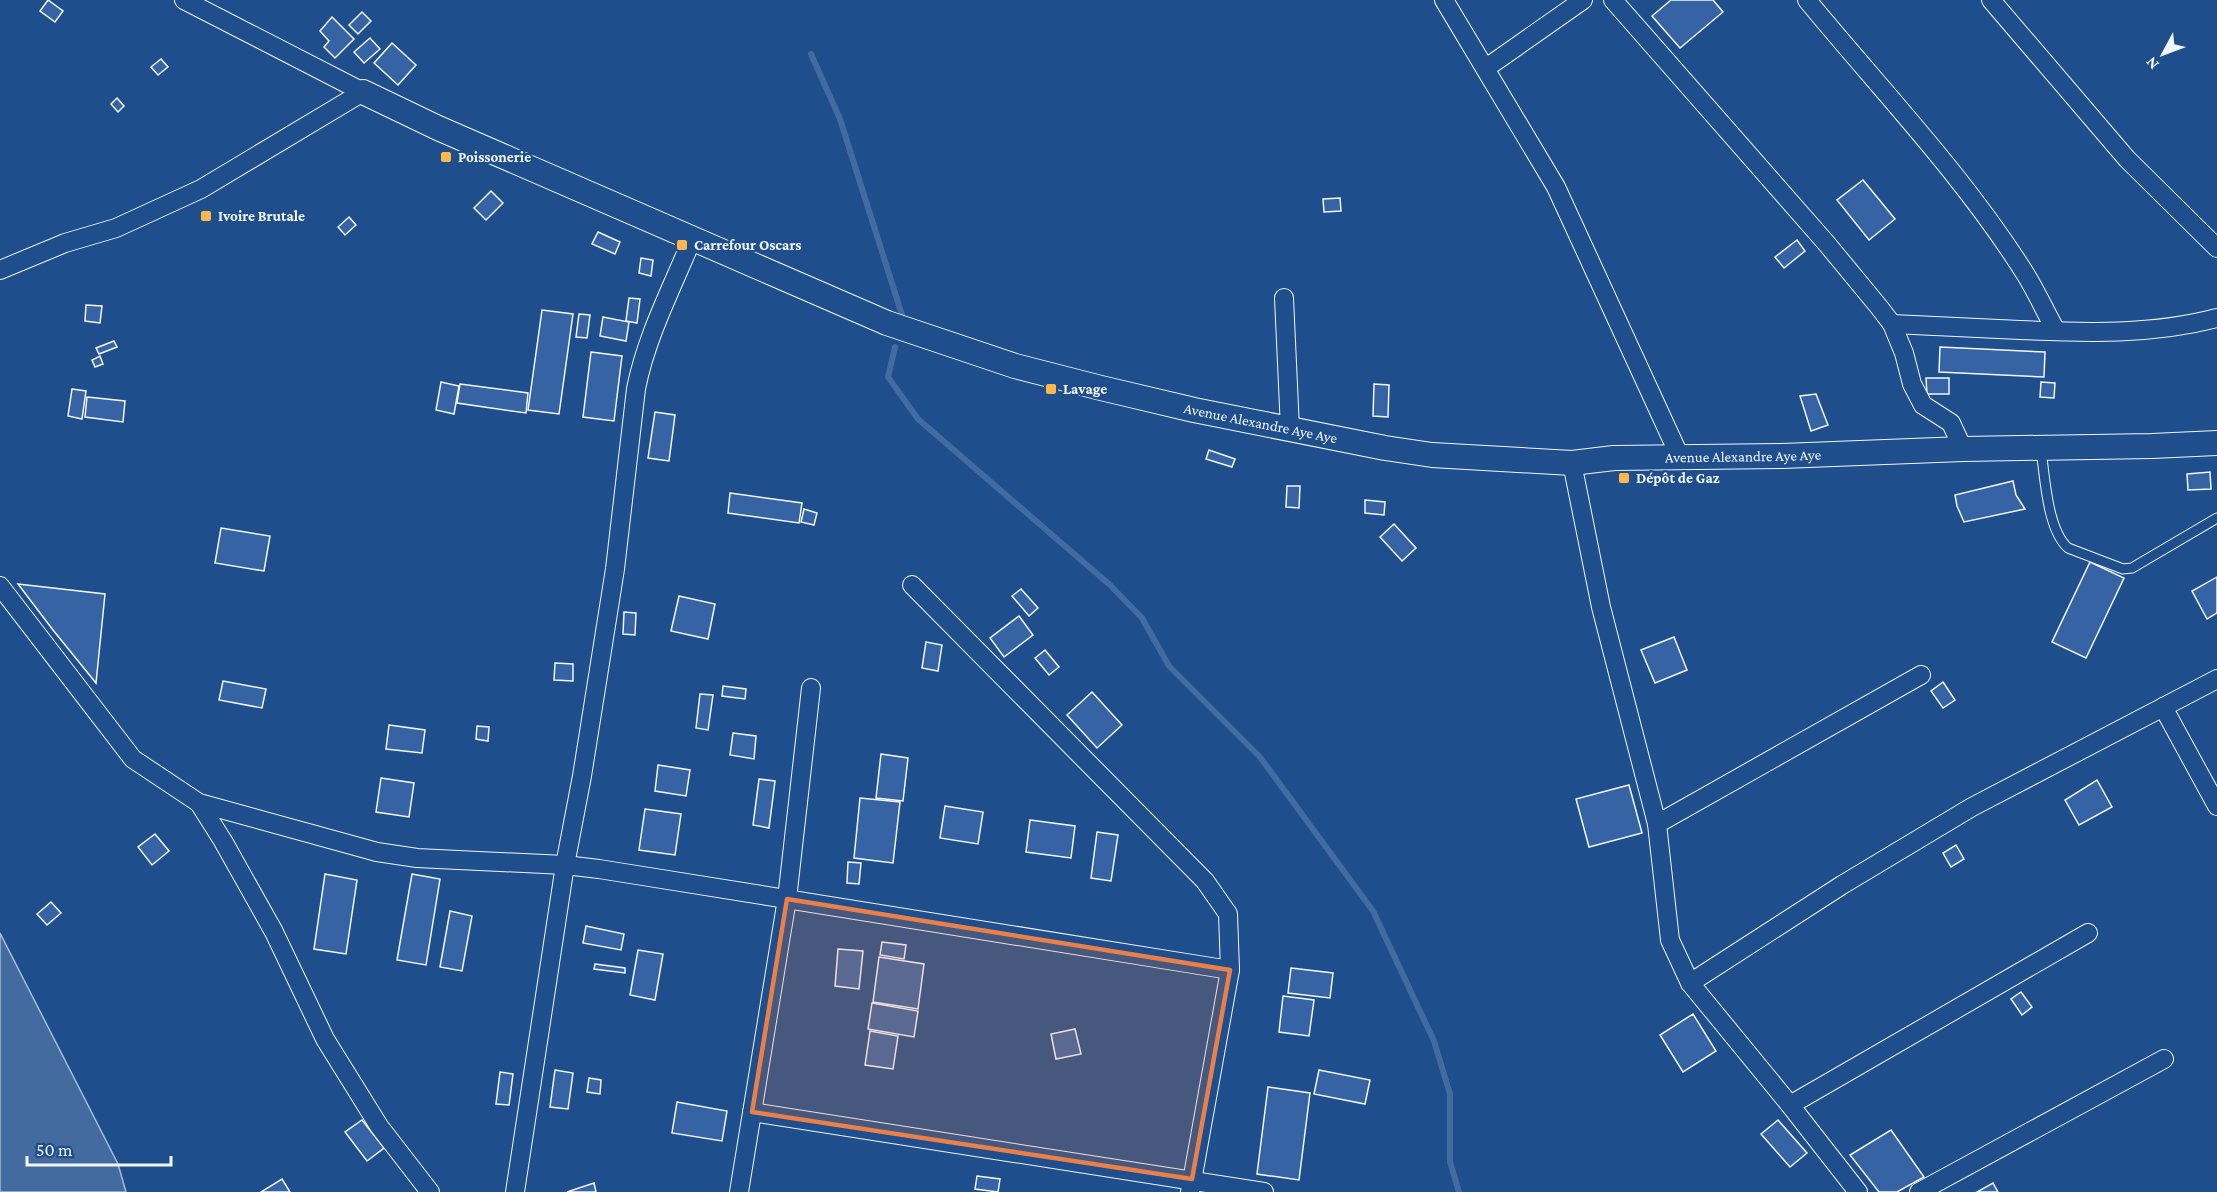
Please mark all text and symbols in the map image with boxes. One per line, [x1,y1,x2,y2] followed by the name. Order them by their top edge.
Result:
[2133,24,2193,84] north arrow
[2142,54,2162,73] text: N
[458,149,531,165] place label: Poissonerie
[439,150,453,164] marker: Poissonerie
[218,208,305,224] place label: Ivoire Brutale
[199,209,213,223] marker: Ivoire Brutale
[694,237,801,253] place label: Carrefour Oscars
[675,238,689,252] marker: Carrefour Oscars
[1063,381,1107,397] place label: Lavage
[1044,382,1058,396] marker: Lavage
[1182,400,1339,446] street label: Avenue Alexandre Aye Aye
[1665,446,1822,465] street label: Avenue Alexandre Aye Aye
[1636,470,1720,486] place label: Dépôt de Gaz
[1617,471,1631,485] marker: Dépôt de Gaz
[27,1129,171,1167] scale bar
[36,1140,73,1160] text: 50 m

